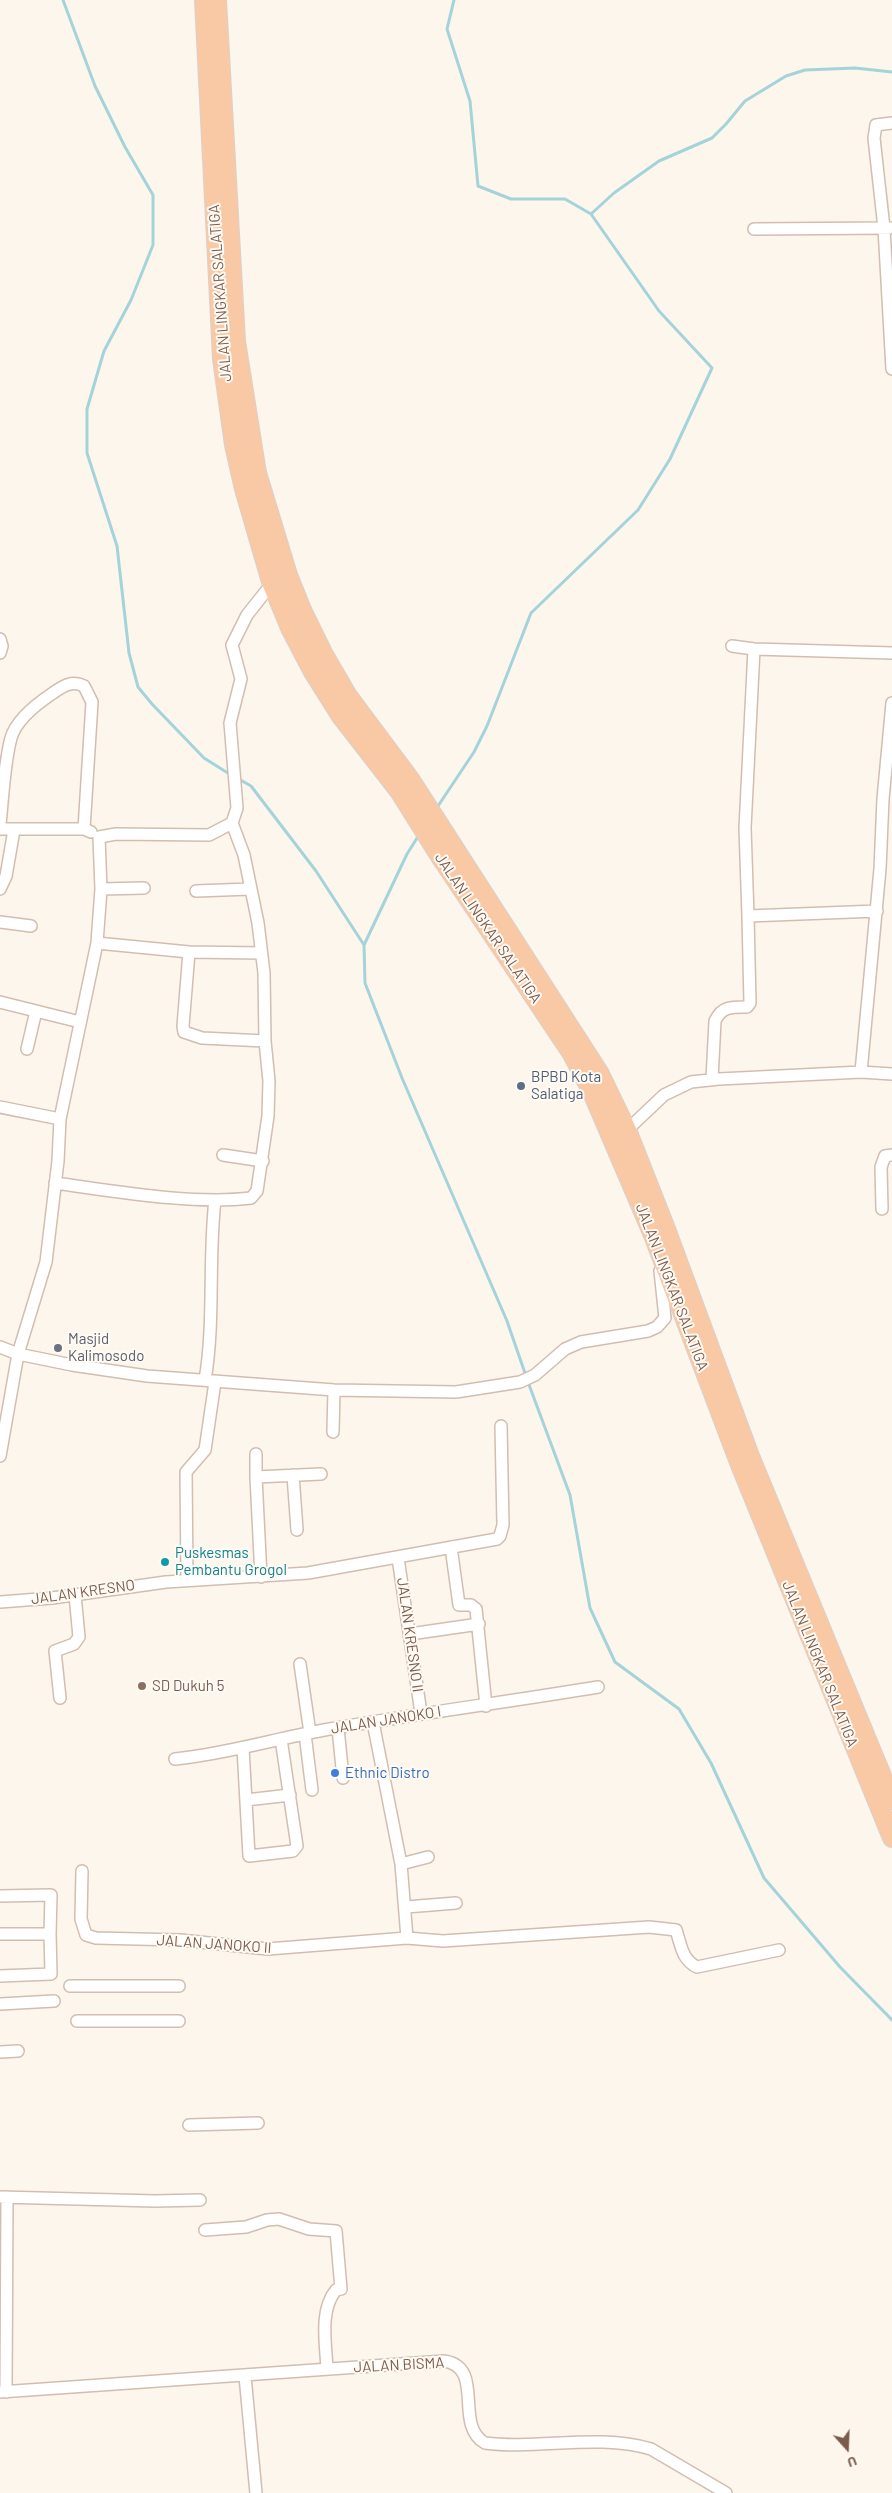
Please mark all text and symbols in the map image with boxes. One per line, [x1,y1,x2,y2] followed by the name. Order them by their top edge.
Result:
[205,204,235,382] street label: JALAN LINGKAR SALATIGA
[431,849,545,1007] street label: JALAN LINGKAR SALATIGA
[531,1068,601,1103] place label: BPBD Kota Salatiga
[515,1080,527,1092] marker: BPBD Kota Salatiga
[632,1201,712,1373] street label: JALAN LINGKAR SALATIGA
[68,1330,144,1365] place label: Masjid Kalimosodo
[52,1342,64,1354] marker: Masjid Kalimosodo
[175,1544,287,1579] place label: Puskesmas Pembantu Grogol
[159,1556,171,1568] marker: Puskesmas Pembantu Grogol
[30,1576,136,1608] street label: JALAN KRESNO
[393,1577,427,1693] street label: JALAN KRESNO II
[778,1578,862,1750] street label: JALAN LINGKAR SALATIGA
[152,1677,224,1695] place label: SD Dukuh 5
[136,1680,148,1692] marker: SD Dukuh 5
[330,1702,442,1738] street label: JALAN JANOKO I
[345,1764,430,1782] place label: Ethnic Distro
[329,1767,341,1779] marker: Ethnic Distro
[156,1931,272,1957] street label: JALAN JANOKO II
[353,2354,445,2376] street label: JALAN BISMA
[822,2423,872,2473] north arrow
[845,2453,859,2472] text: U

